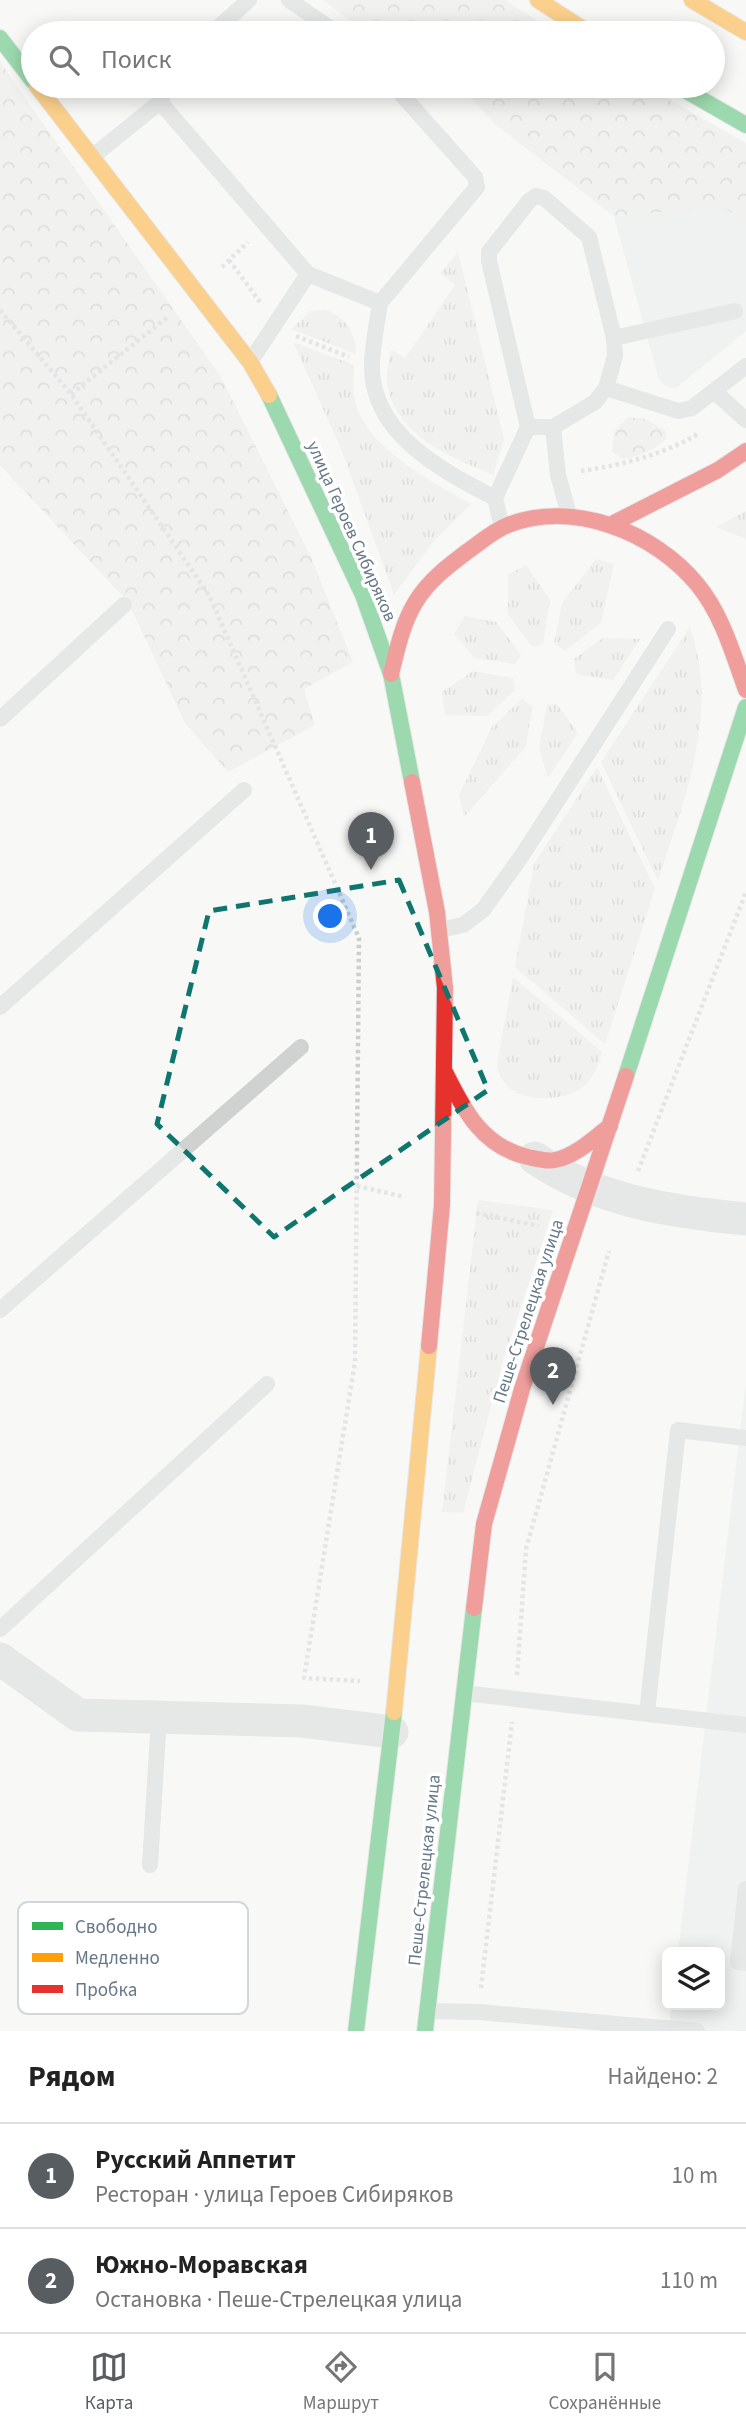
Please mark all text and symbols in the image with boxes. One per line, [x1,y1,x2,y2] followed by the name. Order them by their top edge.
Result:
[21,21,725,98] search box
[45,41,83,79] icon: search
[101,41,171,78] text: Поиск
[300,437,403,626] street label: улица Героев Сибиряков
[348,812,394,870] pin: 1
[313,899,347,933] your location
[487,1216,570,1406] street label: Пеше-Стрелецкая улица
[530,1347,576,1405] pin: 2
[402,1773,447,1967] street label: Пеше-Стрелецкая улица
[18,1902,248,2014] legend
[75,1914,158,1941] text: Свободно
[75,1945,160,1972] text: Медленно
[662,1947,725,2010] map controls
[662,1947,725,2010] button: layers
[75,1977,137,2004] text: Пробка
[28,2055,116,2098] text: Рядом
[608,2060,718,2093] text: Найдено: 2
[95,2141,296,2178] text: Русский Аппетит
[45,2159,57,2192] text: 1
[671,2159,718,2192] text: 10 m
[95,2178,453,2211] text: Ресторан · улица Героев Сибиряков
[95,2246,308,2283] text: Южно-Моравская
[45,2264,57,2297] text: 2
[660,2264,718,2297] text: 110 m
[95,2283,462,2316] text: Остановка · Пеше-Стрелецкая улица
[85,2348,133,2417] tab: Карта
[303,2348,379,2417] tab: Маршрут
[548,2348,661,2417] tab: Сохранённые

